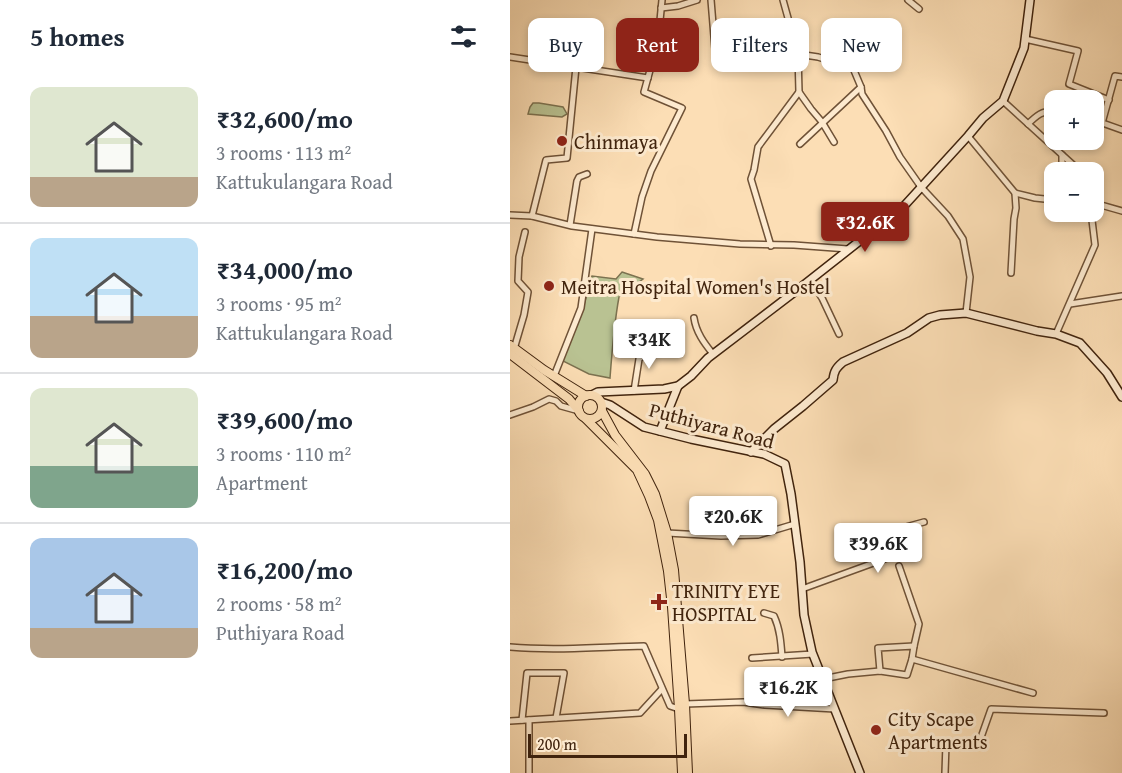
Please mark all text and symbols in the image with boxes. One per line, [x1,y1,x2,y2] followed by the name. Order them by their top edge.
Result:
[30,17,125,56] text: 5 homes
[528,18,604,72] chip: Buy
[616,18,699,72] chip: Rent
[711,18,809,72] chip: Filters
[821,18,902,72] chip: New
[447,20,480,53] icon: filters
[1044,90,1104,222] map controls
[1044,90,1104,150] button: +
[216,99,353,138] text: ₹32,600/mo
[78,111,150,183] icon: home
[574,127,658,156] place label: Chinmaya
[555,134,569,148] marker: Chinmaya
[216,138,351,167] text: 3 rooms · 113 m²
[1044,162,1104,222] button: −
[216,167,393,196] text: Kattukulangara Road
[816,202,914,253] pin: ₹32.6K
[835,207,895,236] text: ₹32.6K
[216,250,353,289] text: ₹34,000/mo
[78,262,150,334] icon: home
[561,272,830,301] place label: Meitra Hospital Women's Hostel
[542,279,556,293] marker: Meitra Hospital Women's Hostel
[216,289,342,318] text: 3 rooms · 95 m²
[216,318,393,347] text: Kattukulangara Road
[613,319,685,370] pin: ₹34K
[627,324,671,353] text: ₹34K
[646,394,778,456] street label: Puthiyara Road
[216,400,353,439] text: ₹39,600/mo
[78,412,150,484] icon: home
[216,439,351,468] text: 3 rooms · 110 m²
[216,468,308,497] text: Apartment
[684,496,782,547] pin: ₹20.6K
[703,501,763,530] text: ₹20.6K
[829,523,927,574] pin: ₹39.6K
[848,528,908,557] text: ₹39.6K
[216,550,353,589] text: ₹16,200/mo
[78,562,150,634] icon: home
[672,576,780,628] place label: TRINITY EYE HOSPITAL
[216,589,342,618] text: 2 rooms · 58 m²
[650,593,668,611] marker: TRINITY EYE HOSPITAL
[216,618,344,647] text: Puthiyara Road
[739,667,837,718] pin: ₹16.2K
[758,672,818,701] text: ₹16.2K
[888,704,988,756] place label: City Scape Apartments
[869,723,883,737] marker: City Scape Apartments
[528,731,687,758] scale bar
[537,732,577,756] text: 200 m

